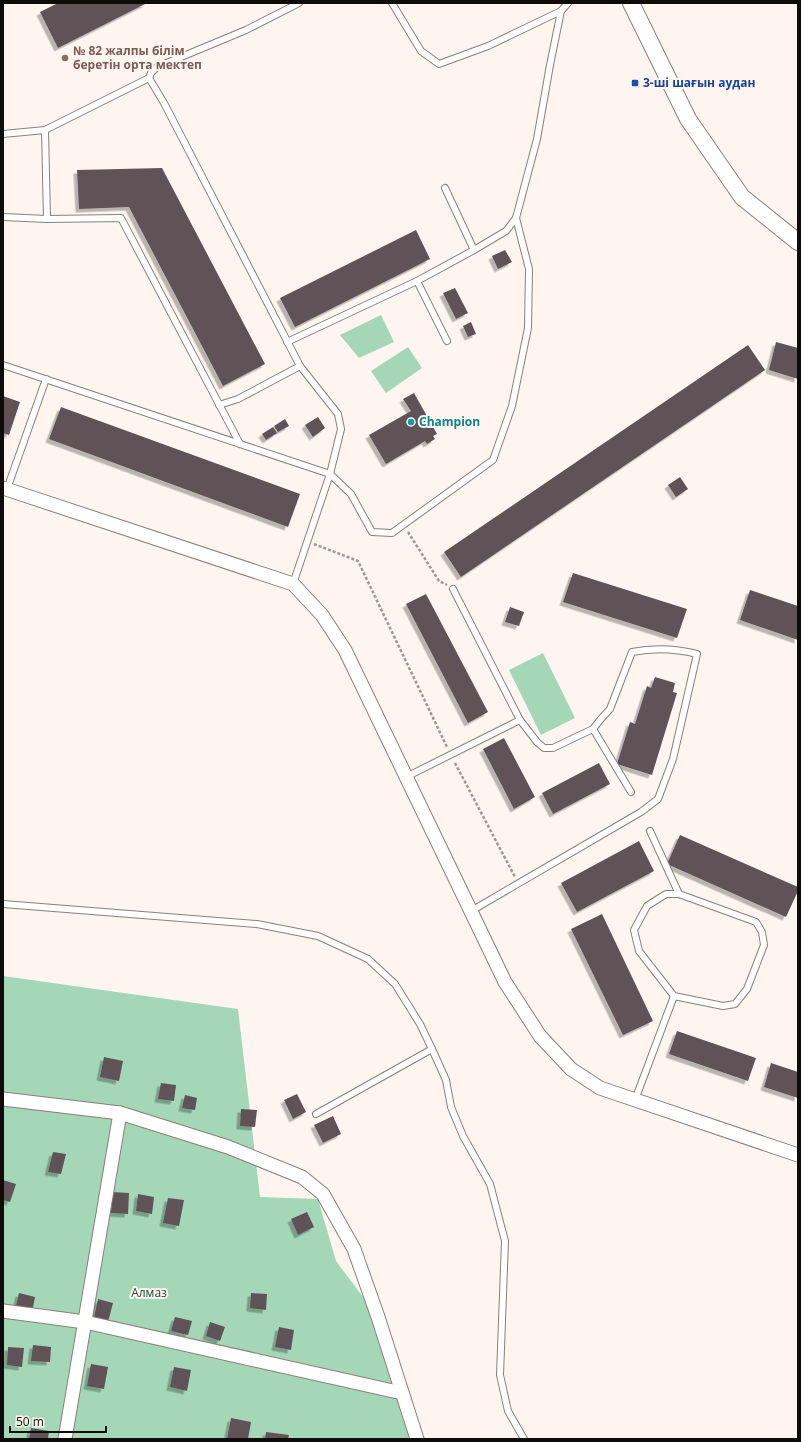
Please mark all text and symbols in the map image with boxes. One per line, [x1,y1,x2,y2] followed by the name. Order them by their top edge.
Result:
[73,42,202,73] place label: № 82 жалпы білім беретін орта мектеп
[60,53,70,63] marker: № 82 жалпы білім беретін орта мектеп
[643,74,755,91] place label: 3-ші шағын аудан
[630,78,640,88] marker: 3-ші шағын аудан
[419,413,480,430] place label: Champion
[406,417,416,427] marker: Champion
[131,1284,167,1301] park label: Алмаз
[10,1408,106,1434] scale bar
[16,1413,44,1430] text: 50 m

